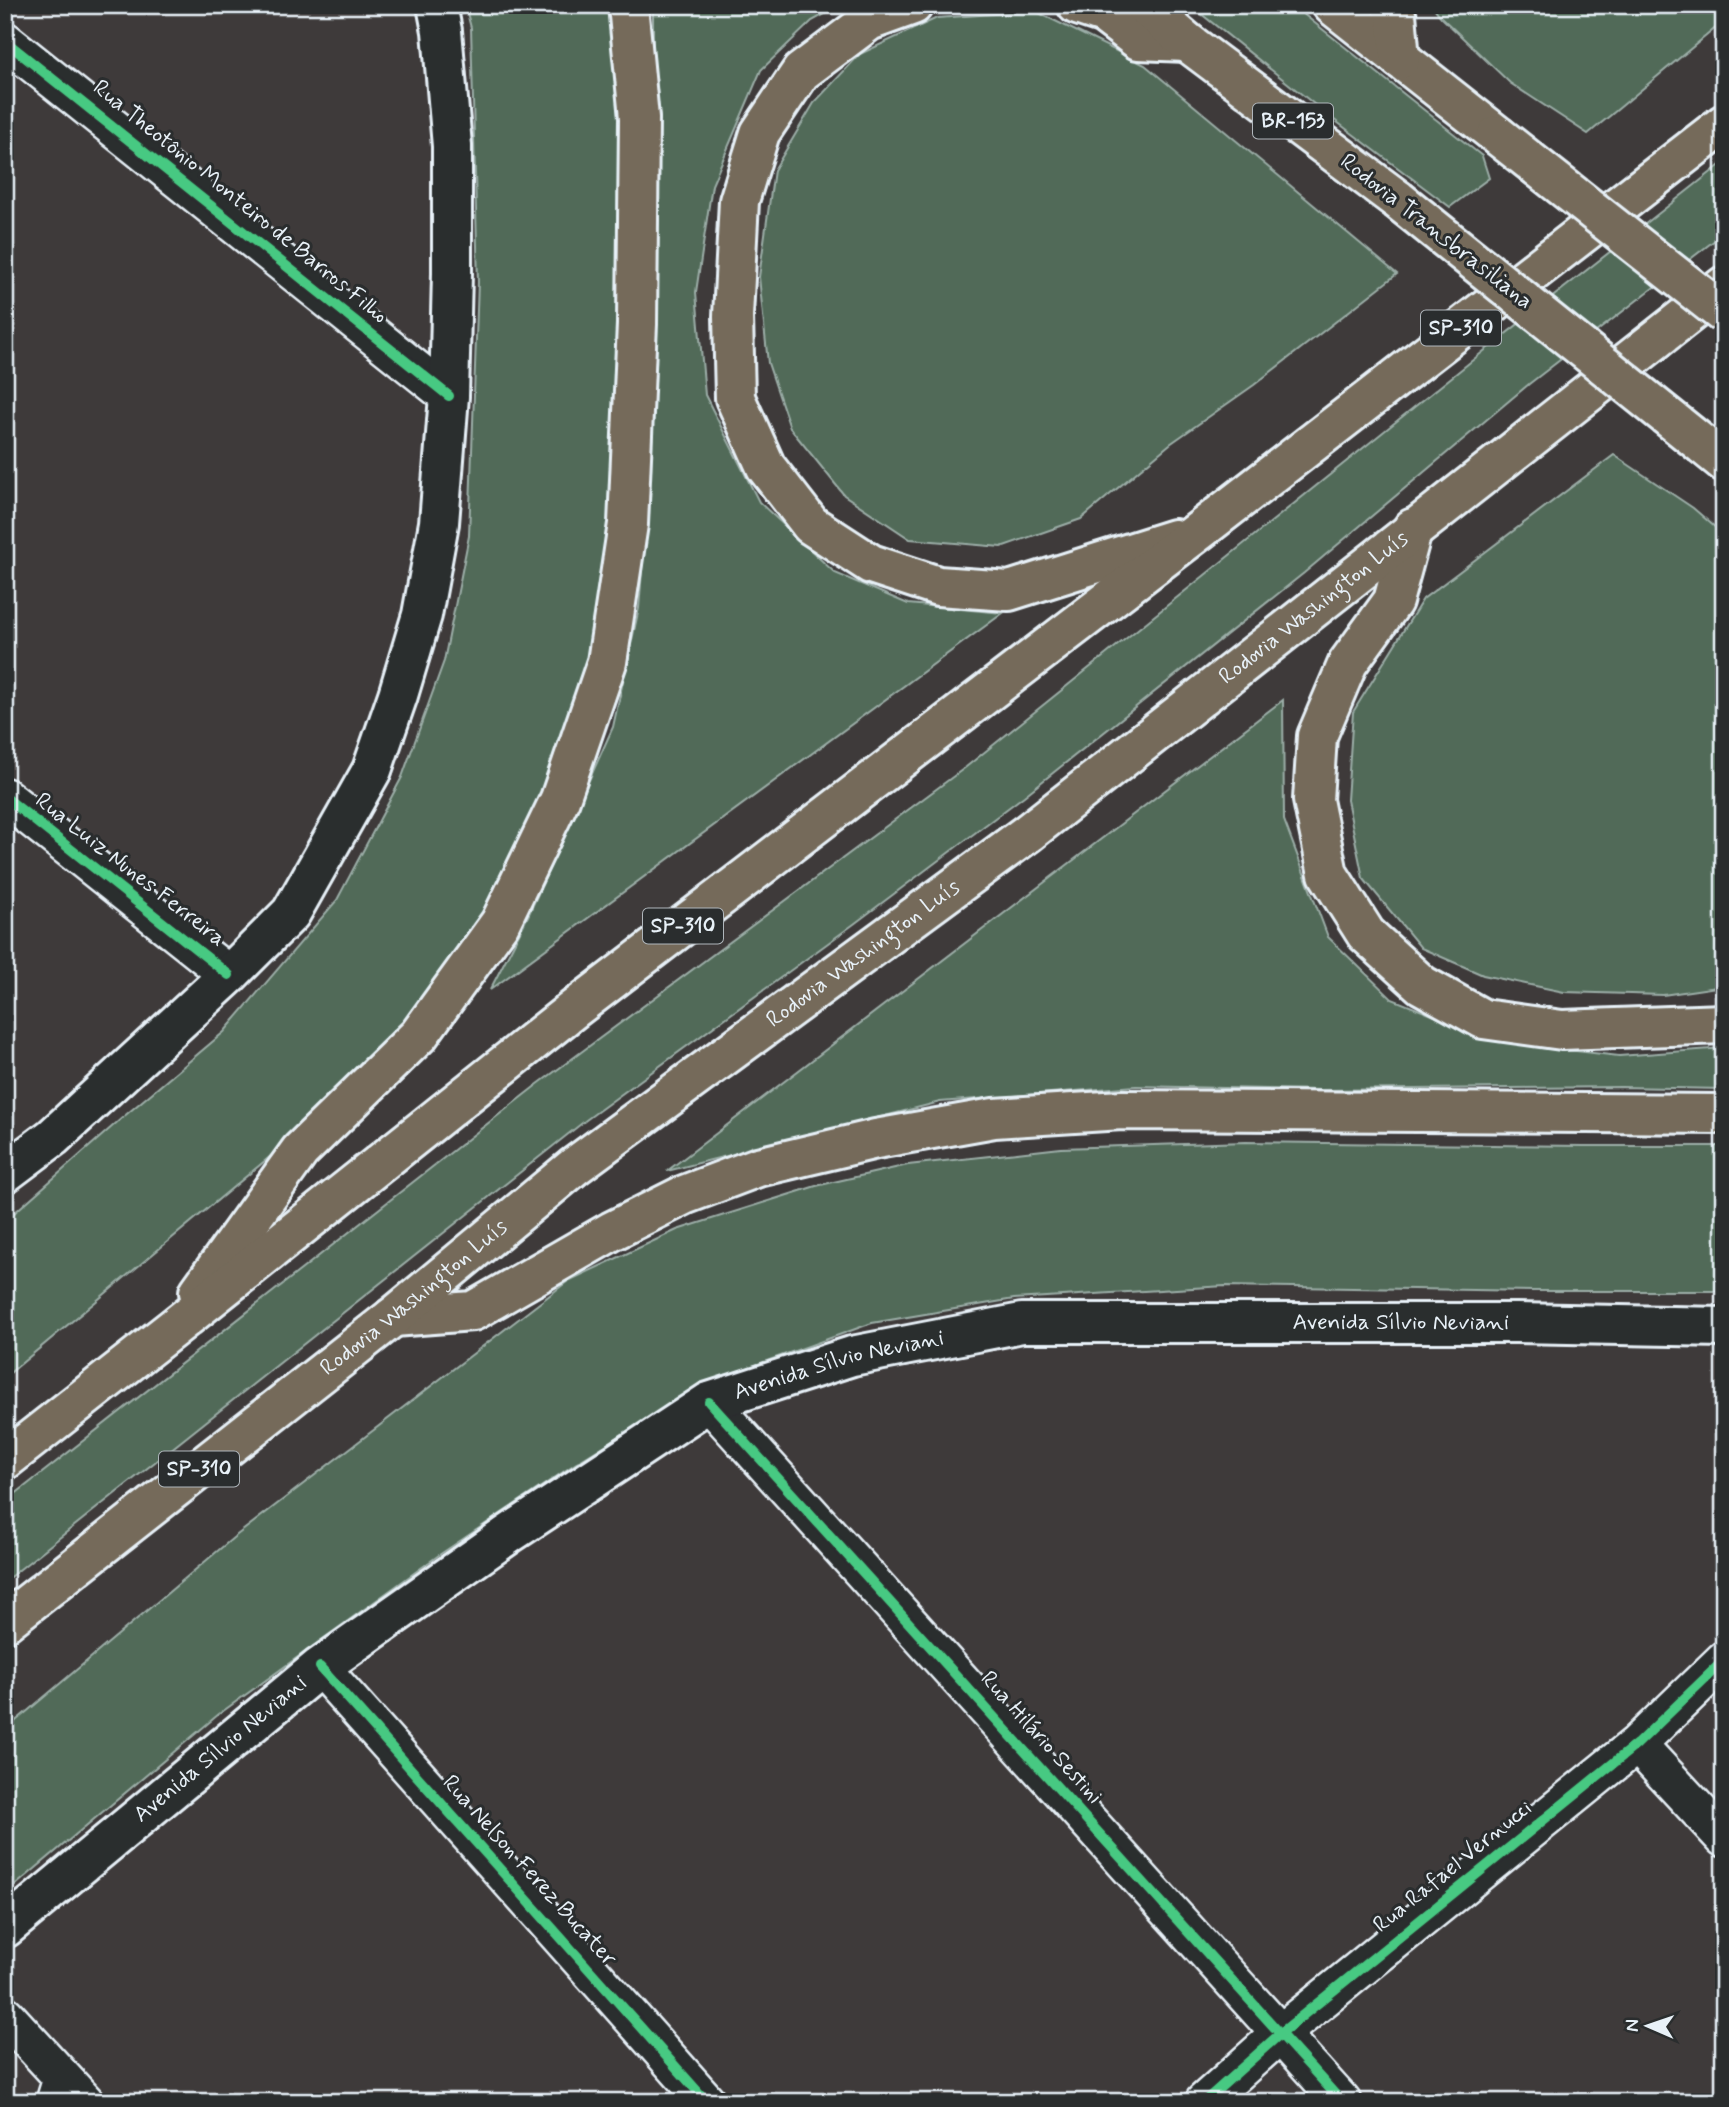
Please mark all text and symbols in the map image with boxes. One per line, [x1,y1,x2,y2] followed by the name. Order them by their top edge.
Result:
[86,73,394,331] street label: Rua Theotônio Monteiro de Barros Filho
[1253,104,1333,138] road number: BR-153
[1333,147,1539,317] street label: Rodovia Transbrasiliana
[1421,310,1501,346] road number: SP-310
[1213,524,1415,692] street label: Rodovia Washington Luís
[29,786,231,954] street label: Rua Luiz Nunes Ferreira
[760,873,966,1035] street label: Rodovia Washington Luís
[643,908,723,944] road number: SP-310
[314,1213,514,1383] street label: Rodovia Washington Luís
[1292,1308,1509,1338] street label: Avenida Sílvio Neviani
[730,1323,946,1408] street label: Avenida Sílvio Neviani
[159,1452,239,1486] road number: SP-310
[973,1665,1109,1811] street label: Rua Hilário Sestini
[128,1669,314,1830] street label: Avenida Sílvio Neviani
[435,1769,623,1973] street label: Rua Nelson Ferez Bucater
[1367,1794,1539,1940] street label: Rua Rafael Vernucci
[1614,1992,1684,2062] north arrow
[1620,2019,1645,2032] text: N

